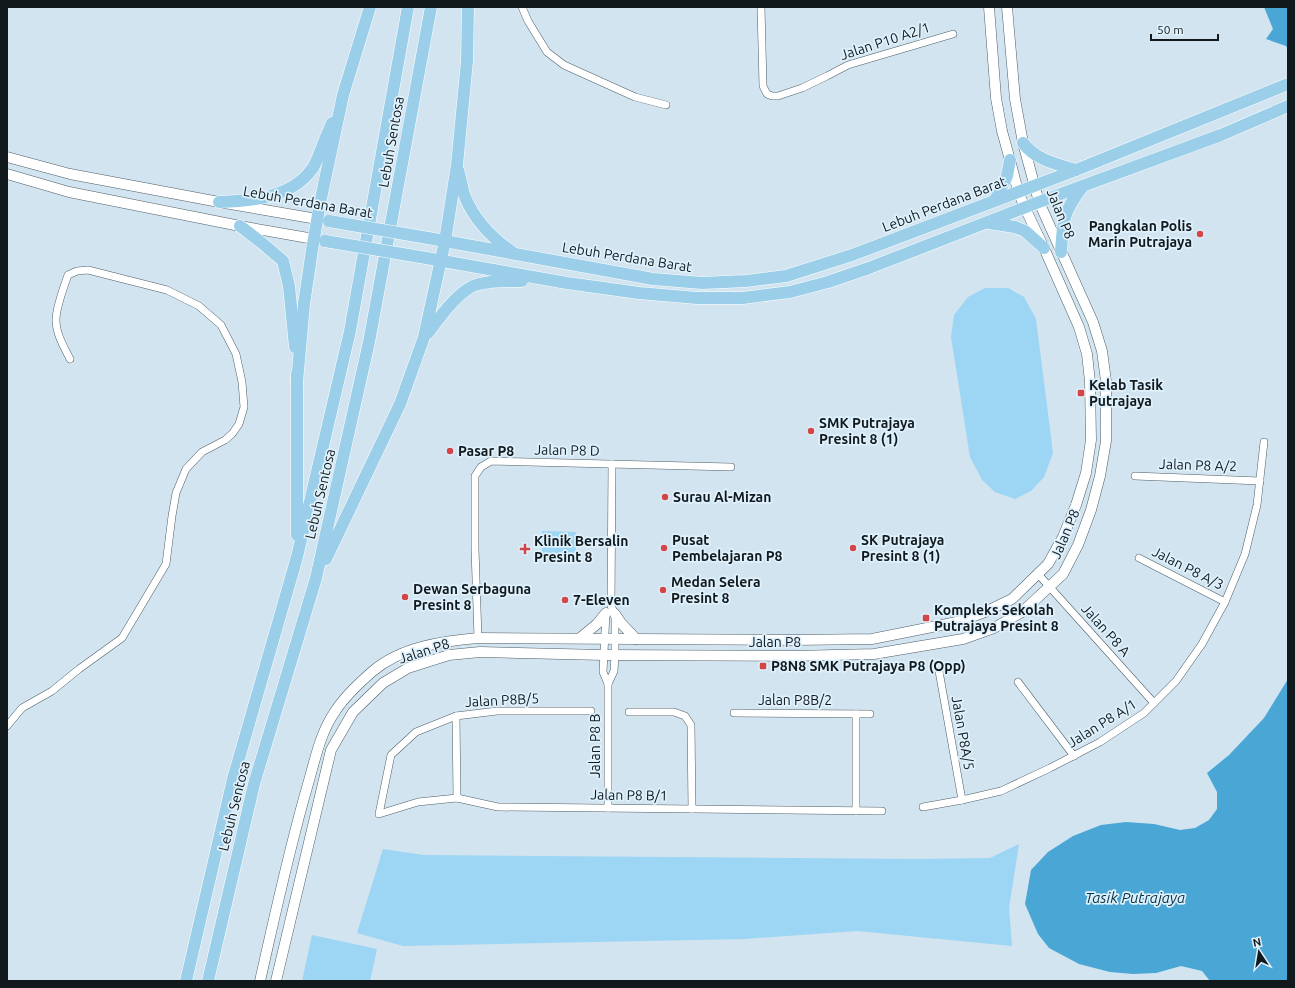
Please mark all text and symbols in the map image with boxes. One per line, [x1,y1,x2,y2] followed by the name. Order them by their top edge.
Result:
[1151,16,1218,42] scale bar
[838,19,932,63] street label: Jalan P10 A2/1
[1157,23,1184,36] text: 50 m
[375,95,407,189] street label: Lebuh Sentosa
[880,173,1009,235] street label: Lebuh Perdana Barat
[242,183,374,221] street label: Lebuh Perdana Barat
[1044,187,1078,241] street label: Jalan P8
[1088,218,1192,250] place label: Pangkalan Polis Marin Putrajaya
[1195,229,1205,239] marker: Pangkalan Polis Marin Putrajaya
[561,239,694,275] street label: Lebuh Perdana Barat
[1089,377,1163,409] place label: Kelab Tasik Putrajaya
[1076,388,1086,398] marker: Kelab Tasik Putrajaya
[819,415,915,447] place label: SMK Putrajaya Presint 8 (1)
[806,426,816,436] marker: SMK Putrajaya Presint 8 (1)
[534,441,600,459] street label: Jalan P8 D
[458,443,514,459] place label: Pasar P8
[445,446,455,456] marker: Pasar P8
[302,447,338,541] street label: Lebuh Sentosa
[1159,456,1237,474] street label: Jalan P8 A/2
[673,489,771,505] place label: Surau Al-Mizan
[660,492,670,502] marker: Surau Al-Mizan
[1047,507,1083,561] street label: Jalan P8
[672,532,783,564] place label: Pusat Pembelajaran P8
[861,532,944,564] place label: SK Putrajaya Presint 8 (1)
[534,533,628,565] place label: Klinik Bersalin Presint 8
[519,543,531,555] marker: Klinik Bersalin Presint 8
[659,543,669,553] marker: Pusat Pembelajaran P8
[848,543,858,553] marker: SK Putrajaya Presint 8 (1)
[1150,543,1226,593] street label: Jalan P8 A/3
[671,574,761,606] place label: Medan Selera Presint 8
[413,581,531,613] place label: Dewan Serbaguna Presint 8
[658,585,668,595] marker: Medan Selera Presint 8
[400,592,410,602] marker: Dewan Serbaguna Presint 8
[573,592,630,608] place label: 7-Eleven
[560,595,570,605] marker: 7-Eleven
[1078,601,1134,659] street label: Jalan P8 A
[934,602,1059,634] place label: Kompleks Sekolah Putrajaya Presint 8
[921,613,931,623] marker: Kompleks Sekolah Putrajaya Presint 8
[749,634,801,650] street label: Jalan P8
[397,635,452,667] street label: Jalan P8
[771,658,966,674] place label: P8N8 SMK Putrajaya P8 (Opp)
[758,661,768,671] marker: P8N8 SMK Putrajaya P8 (Opp)
[465,690,539,710] street label: Jalan P8B/5
[758,692,832,708] street label: Jalan P8B/2
[949,695,977,771] street label: Jalan P8A/5
[1065,696,1139,750] street label: Jalan P8 A/1
[587,714,603,778] street label: Jalan P8 B
[215,759,253,853] street label: Lebuh Sentosa
[590,786,668,804] street label: Jalan P8 B/1
[1085,889,1185,906] water label: Tasik Putrajaya
[1239,932,1279,972] north arrow
[1252,935,1262,949] text: N

